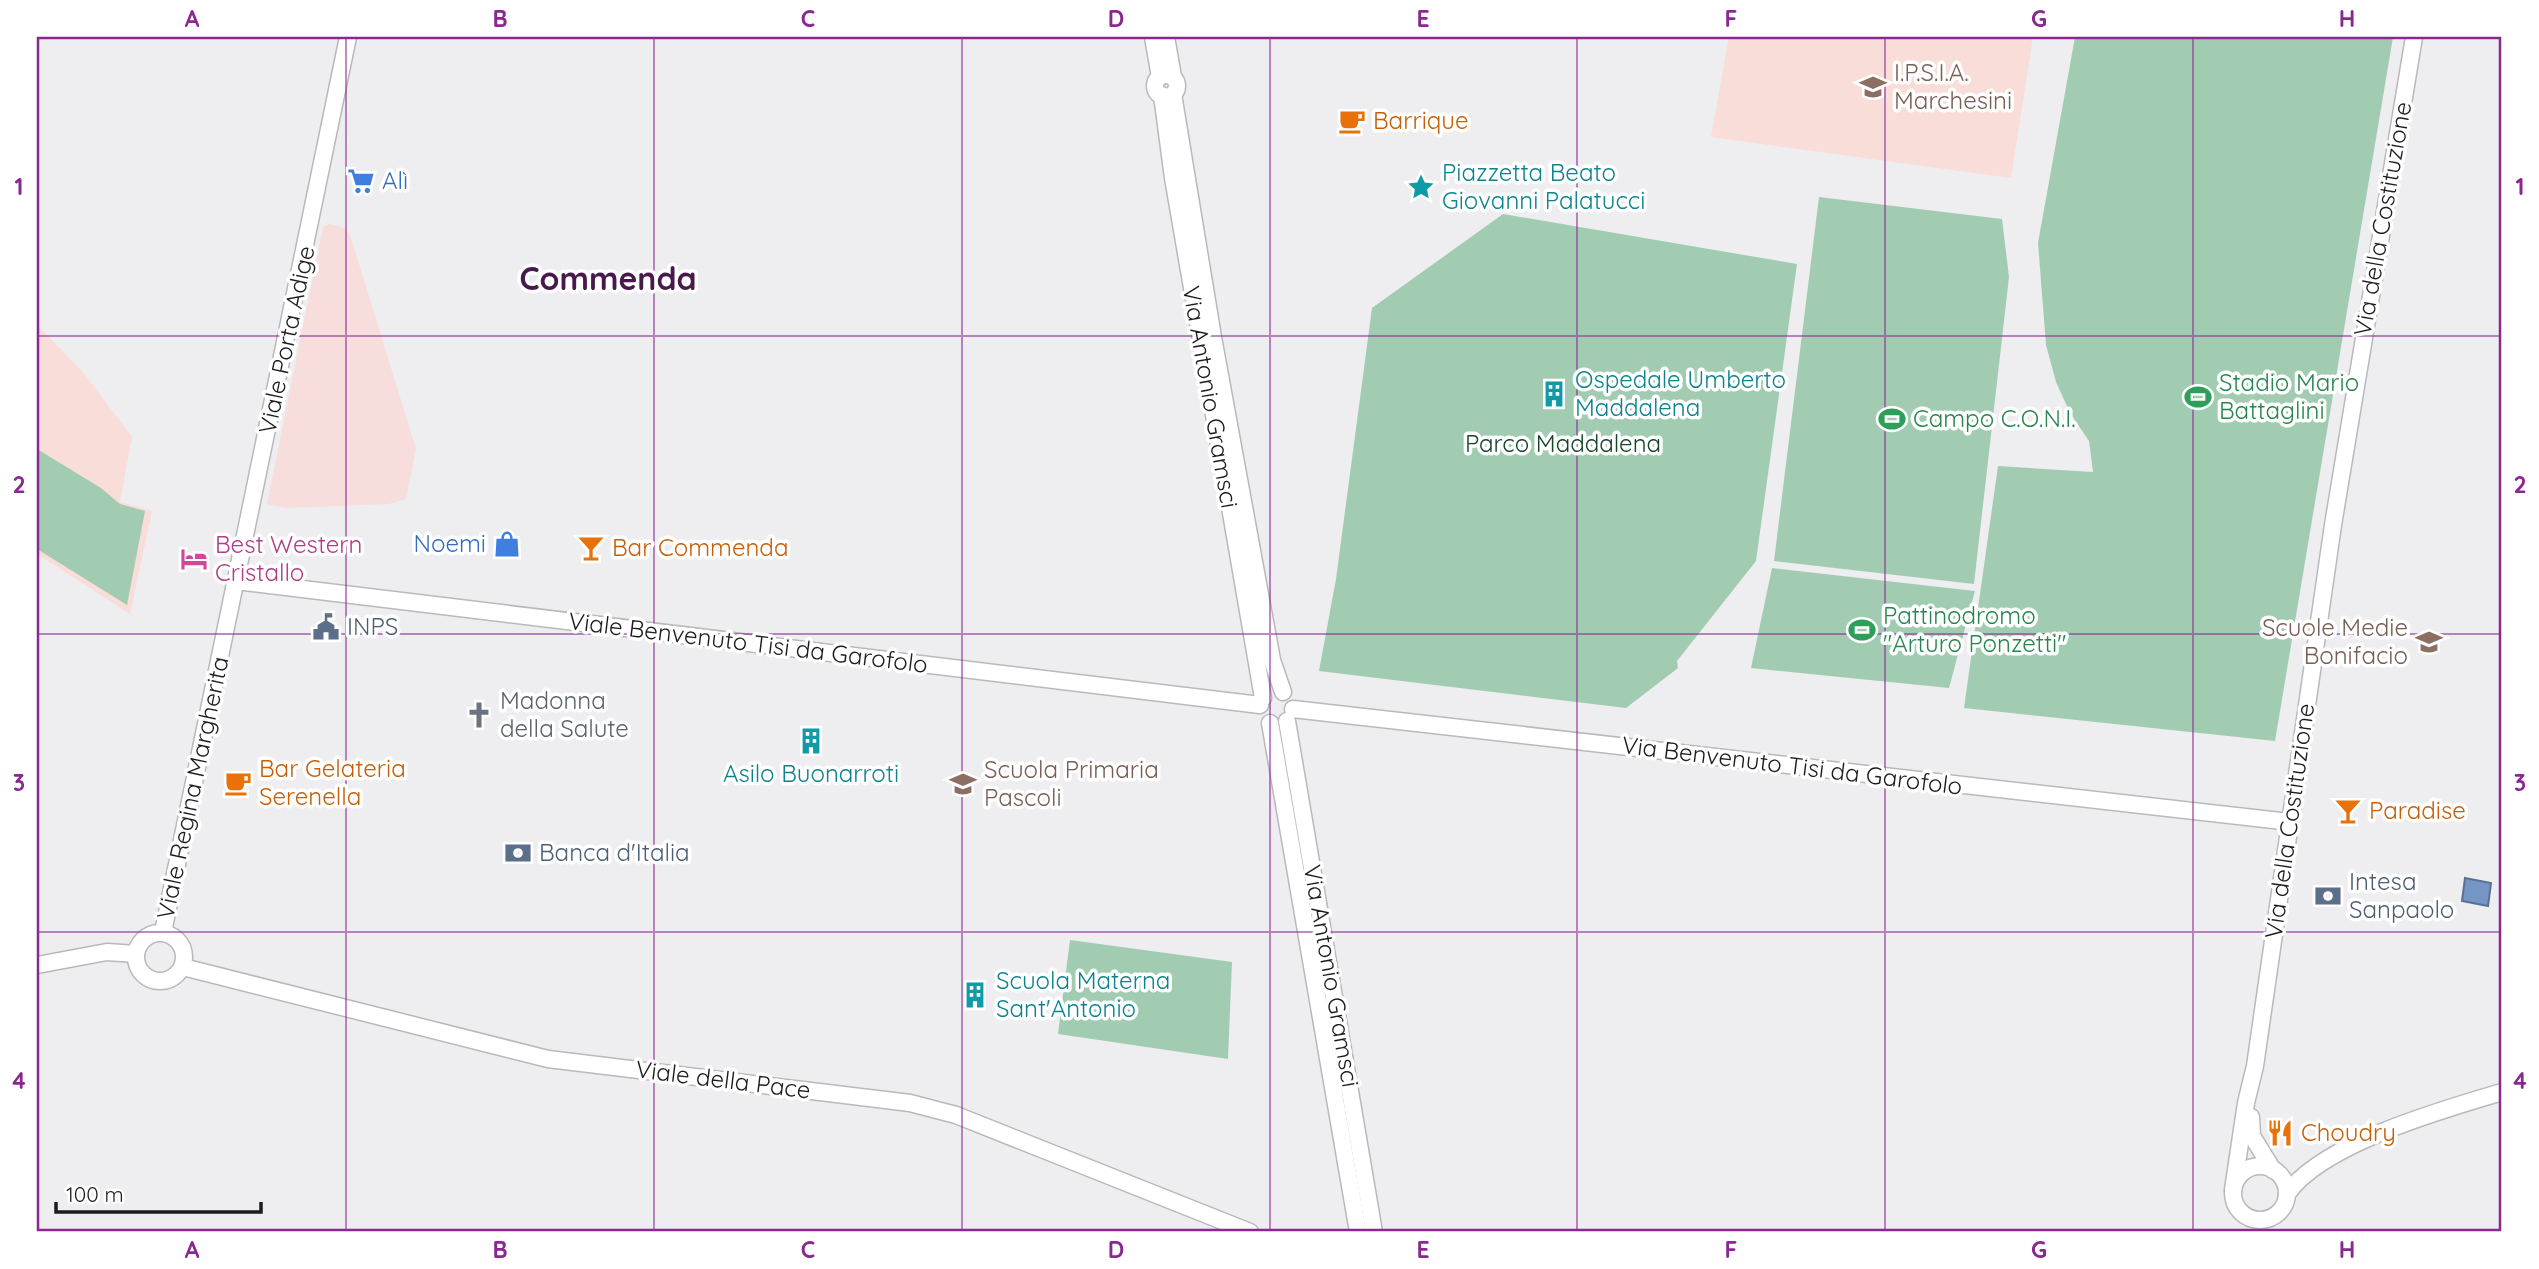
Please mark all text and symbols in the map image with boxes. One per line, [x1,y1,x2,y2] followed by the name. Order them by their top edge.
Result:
[185,4,200,33] text: A
[492,4,508,33] text: B
[801,4,815,33] text: C
[1108,4,1124,33] text: D
[1416,4,1430,33] text: E
[1725,4,1737,33] text: F
[2031,4,2047,33] text: G
[2339,4,2355,33] text: H
[1894,57,2012,115] place label: I.P.S.I.A. Marchesini
[1858,72,1888,102] school or university icon: I.P.S.I.A. Marchesini
[2347,99,2417,338] street label: Via della Costituzione
[1373,105,1469,135] place label: Barrique
[1337,106,1367,136] cafe icon: Barrique
[1442,157,1645,215] place label: Piazzetta Beato Giovanni Palatucci
[382,165,408,195] place label: Alì
[346,166,376,196] supermarket icon: Alì
[15,172,23,201] text: 1
[1406,172,1436,202] place icon: Piazzetta Beato Giovanni Palatucci
[2516,172,2524,201] text: 1
[251,243,321,436] street label: Viale Porta Adige
[519,258,697,298] district label: Commenda
[1177,283,1245,510] street label: Via Antonio Gramsci
[1575,364,1786,422] place label: Ospedale Umberto Maddalena
[2219,367,2359,425] place label: Stadio Mario Battaglini
[1539,379,1569,409] building icon: Ospedale Umberto Maddalena
[2183,382,2213,412] sports icon: Stadio Mario Battaglini
[1913,403,2076,433] place label: Campo C.O.N.I.
[1877,404,1907,434] sports icon: Campo C.O.N.I.
[1465,428,1661,458] park label: Parco Maddalena
[12,470,26,499] text: 2
[2513,470,2527,499] text: 2
[413,528,486,558] place label: Noemi
[215,529,362,587] place label: Best Western Cristallo
[492,529,522,559] shop icon: Noemi
[612,532,788,562] place label: Bar Commenda
[576,533,606,563] bar icon: Bar Commenda
[179,544,209,574] hotel icon: Best Western Cristallo
[1883,600,2066,658] place label: Pattinodromo "Arturo Ponzetti"
[567,605,929,679] street label: Viale Benvenuto Tisi da Garofolo
[347,611,398,641] place label: INPS
[311,612,341,642] public building icon: INPS
[2262,612,2408,670] place label: Scuole Medie Bonifacio
[1847,615,1877,645] sports icon: Pattinodromo "Arturo Ponzetti"
[2414,627,2444,657] school or university icon: Scuole Medie Bonifacio
[149,654,235,922] street label: Viale Regina Margherita
[500,685,629,743] place label: Madonna della Salute
[464,700,494,730] church icon: Madonna della Salute
[2258,701,2320,941] street label: Via della Costituzione
[796,726,826,756] building icon: Asilo Buonarroti
[1620,729,1964,801] street label: Via Benvenuto Tisi da Garofolo
[259,753,406,811] place label: Bar Gelateria Serenella
[984,754,1159,812] place label: Scuola Primaria Pascoli
[723,758,899,788] place label: Asilo Buonarroti
[13,768,25,797] text: 3
[223,768,253,798] cafe icon: Bar Gelateria Serenella
[2514,768,2526,797] text: 3
[948,769,978,799] school or university icon: Scuola Primaria Pascoli
[2369,795,2466,825] place label: Paradise
[2333,796,2363,826] bar icon: Paradise
[539,837,690,867] place label: Banca d'Italia
[503,838,533,868] bank icon: Banca d'Italia
[1298,862,1366,1089] street label: Via Antonio Gramsci
[2349,866,2454,924] place label: Intesa Sanpaolo
[2313,881,2343,911] bank icon: Intesa Sanpaolo
[996,965,1170,1023] place label: Scuola Materna Sant'Antonio
[960,980,990,1010] building icon: Scuola Materna Sant'Antonio
[634,1053,812,1105] street label: Viale della Pace
[12,1066,26,1095] text: 4
[2513,1066,2527,1095] text: 4
[2301,1117,2396,1147] place label: Choudry
[2265,1118,2295,1148] restaurant icon: Choudry
[56,1171,261,1215] scale bar
[66,1181,124,1207] text: 100 m
[185,1235,200,1264] text: A
[492,1235,508,1264] text: B
[801,1235,815,1264] text: C
[1108,1235,1124,1264] text: D
[1416,1235,1430,1264] text: E
[1725,1235,1737,1264] text: F
[2031,1235,2047,1264] text: G
[2339,1235,2355,1264] text: H

